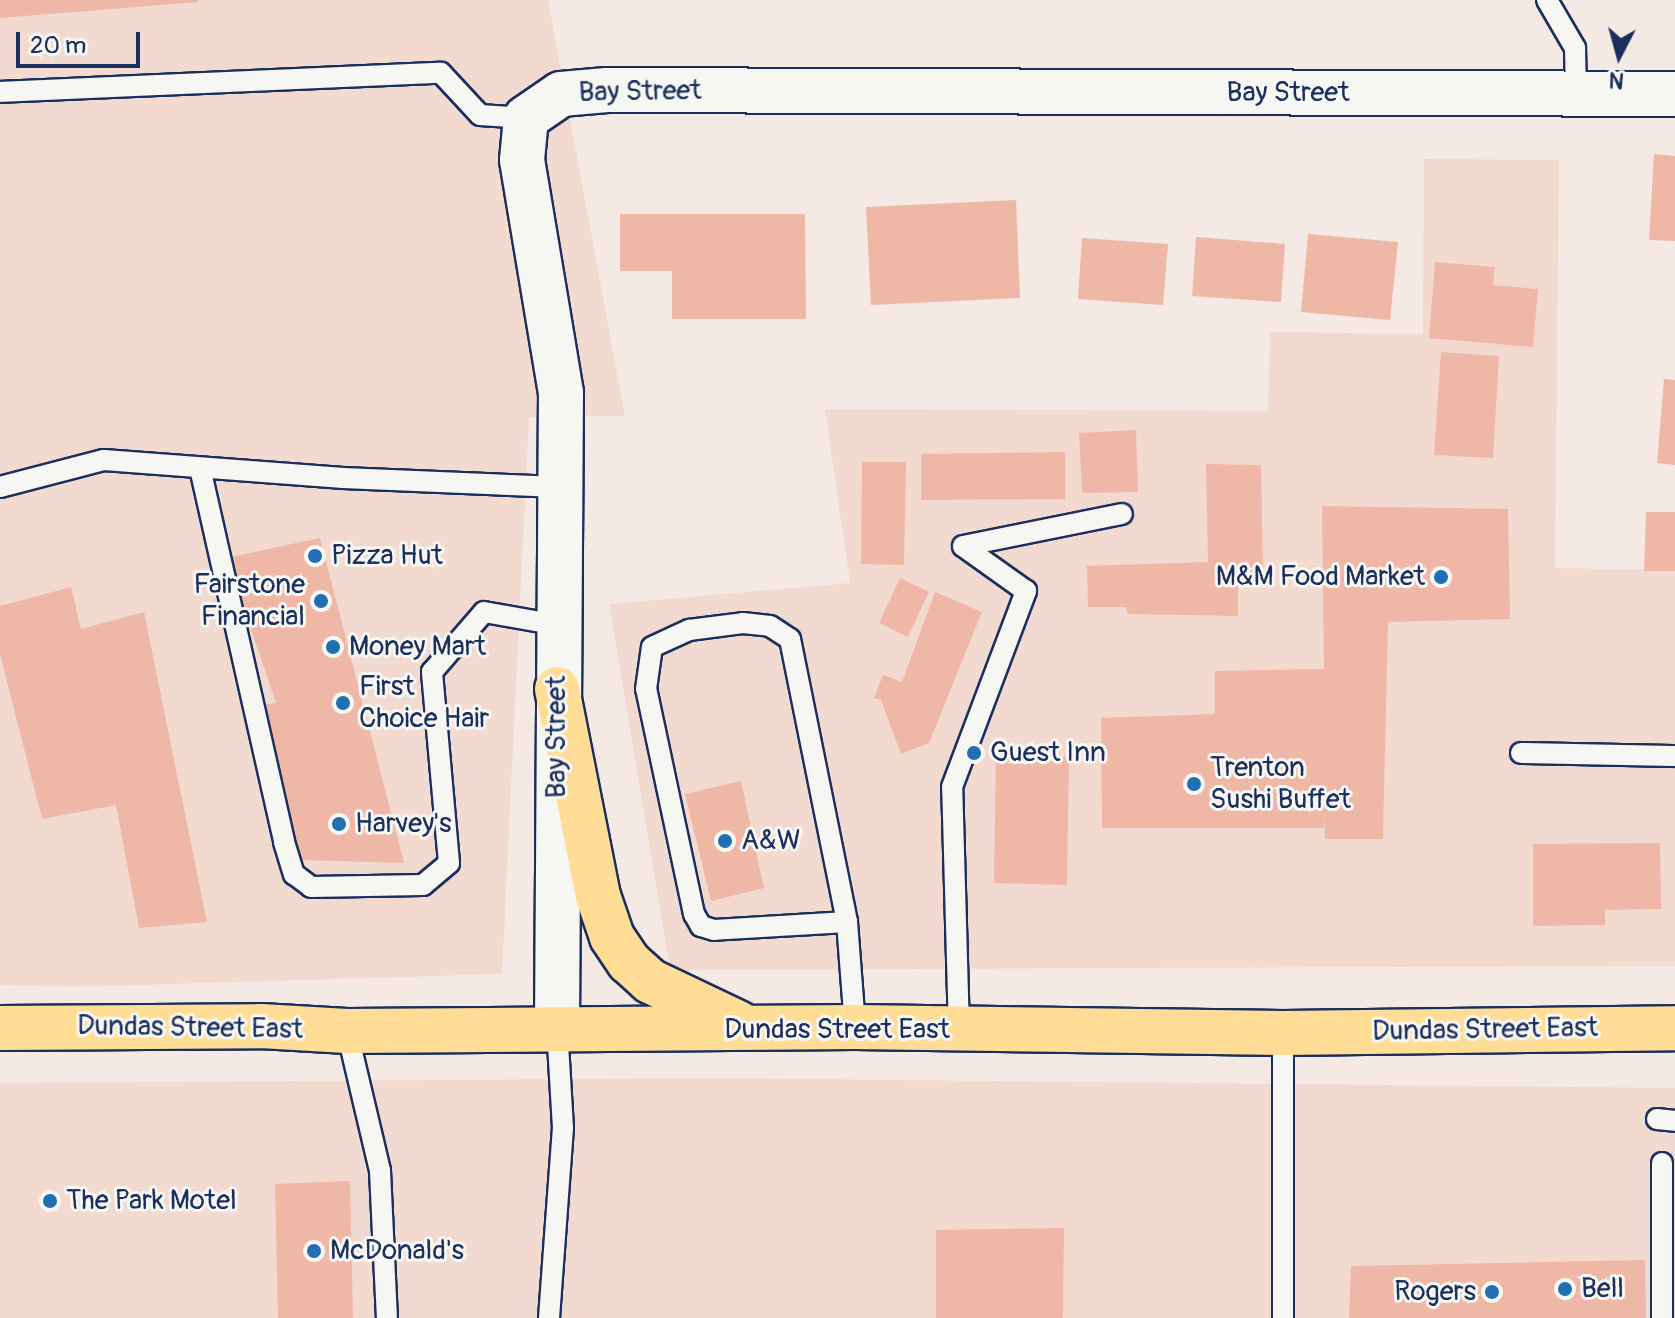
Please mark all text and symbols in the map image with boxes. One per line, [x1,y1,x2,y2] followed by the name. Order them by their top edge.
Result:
[20,16,144,66] scale bar
[1579,16,1659,96] north arrow
[30,31,86,60] text: 20 m
[1608,65,1625,95] text: N
[578,74,702,110] street label: Bay Street
[1227,76,1349,110] street label: Bay Street
[331,539,443,573] place label: Pizza Hut
[306,547,324,565] marker: Pizza Hut
[1216,560,1425,594] place label: M&M Food Market
[194,568,305,634] place label: Fairstone Financial
[1432,568,1450,586] marker: M&M Food Market
[312,592,330,610] marker: Fairstone Financial
[349,630,486,664] place label: Money Mart
[324,638,342,656] marker: Money Mart
[359,670,489,736] place label: First Choice Hair
[540,676,574,798] street label: Bay Street
[334,694,352,712] marker: First Choice Hair
[990,736,1106,770] place label: Guest Inn
[965,744,983,762] marker: Guest Inn
[1210,751,1351,817] place label: Trenton Sushi Buffet
[1185,775,1203,793] marker: Trenton Sushi Buffet
[355,807,452,841] place label: Harvey's
[330,815,348,833] marker: Harvey's
[741,824,801,858] place label: A&W
[716,832,734,850] marker: A&W
[77,1009,303,1047] street label: Dundas Street East
[1372,1011,1598,1049] street label: Dundas Street East
[724,1013,950,1047] street label: Dundas Street East
[66,1184,237,1218] place label: The Park Motel
[41,1192,59,1210] marker: The Park Motel
[330,1234,464,1268] place label: McDonald's
[305,1242,323,1260] marker: McDonald's
[1581,1272,1624,1306] place label: Bell
[1394,1275,1476,1309] place label: Rogers
[1556,1280,1574,1298] marker: Bell
[1483,1283,1501,1301] marker: Rogers

